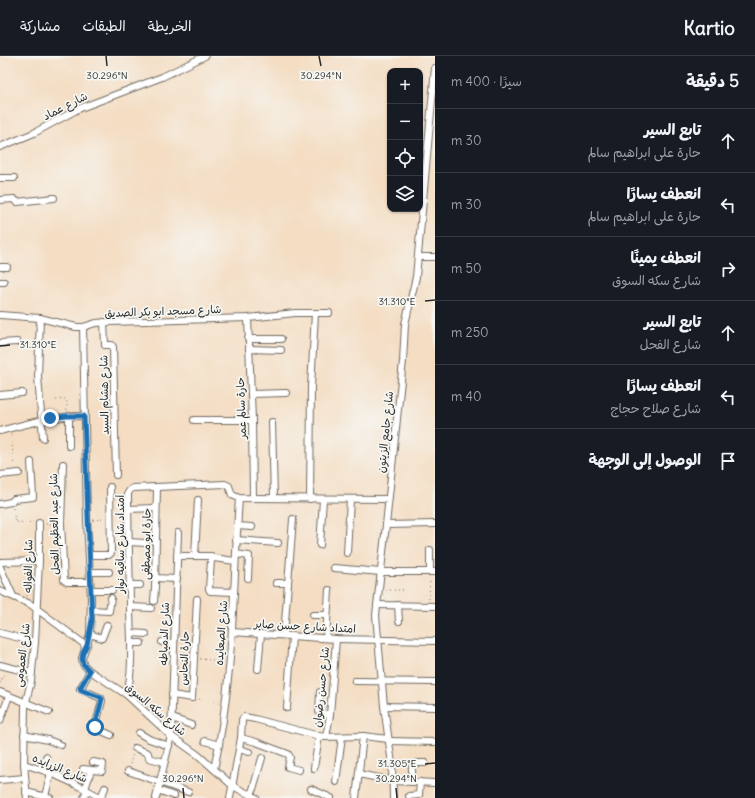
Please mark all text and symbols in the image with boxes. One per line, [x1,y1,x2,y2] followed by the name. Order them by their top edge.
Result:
[683,16,735,40] text: Kartio
[20,17,60,35] text: مشاركة
[82,17,126,35] text: الطبقات
[148,17,191,35] text: الخريطة
[387,68,423,212] map controls
[387,68,423,104] button: +
[86,69,128,82] text: 30.296°N
[300,69,342,82] text: 30.294°N
[686,70,739,92] text: 5 دقيقة
[451,73,522,90] text: سيرًا · 400 m
[40,89,91,125] street label: شارع عماد
[387,104,423,140] button: −
[644,120,701,139] text: تابع السير
[717,130,739,152] icon: ahead
[451,132,481,149] text: 30 m
[387,140,423,176] button: locate
[587,144,701,161] text: حارة على ابراهيم سالم
[387,176,423,212] button: layers
[627,184,701,203] text: انعطف يسارًا
[717,194,739,216] icon: left
[451,196,481,213] text: 30 m
[587,208,701,225] text: حارة على ابراهيم سالم
[630,248,701,267] text: انعطف يمينًا
[717,258,739,280] icon: right
[451,260,482,277] text: 50 m
[612,272,701,289] text: شارع سكه السوق
[379,295,416,308] text: 31.310°E
[104,302,222,322] street label: شارع مسجد ابو بكر الصديق
[644,312,701,331] text: تابع السير
[717,322,739,344] icon: ahead
[451,324,489,341] text: 250 m
[640,336,701,353] text: شارع الفحل
[20,338,57,351] text: 31.310°E
[96,355,114,435] street label: شارع هشام السيد
[627,376,701,395] text: انعطف يسارًا
[233,377,250,440] street label: حارة سالم عمر
[717,386,739,408] icon: left
[451,388,482,405] text: 40 m
[374,391,398,474] street label: شارع جامع الزيتون
[611,400,701,417] text: شارع صلاح حجاج
[41,409,59,427] route end
[588,450,701,469] text: الوصول إلى الوجهة
[717,450,739,472] icon: arrive
[46,473,64,575] street label: شارع عبد العظيم الفحل
[113,495,129,594] street label: امتداد شارع ساقيه نوار
[138,508,155,580] street label: حارة ابو مصطفى
[21,539,37,593] street label: شارع الفواله
[212,600,232,666] street label: شارع الصعايده
[156,602,174,666] street label: شارع الدمياطه
[253,616,356,638] street label: امتداد شارع حسن صابر
[11,622,35,688] street label: شارع العمومى
[176,630,192,686] street label: حارة النحاس
[310,646,334,728] street label: شارع حسن رضوان
[121,679,189,740] street label: شارع سكه السوق
[86,718,104,736] route start
[30,751,90,787] street label: شارع الزرايده
[378,757,417,770] text: 31.305°E
[162,772,204,785] text: 30.296°N
[375,772,417,785] text: 30.294°N

